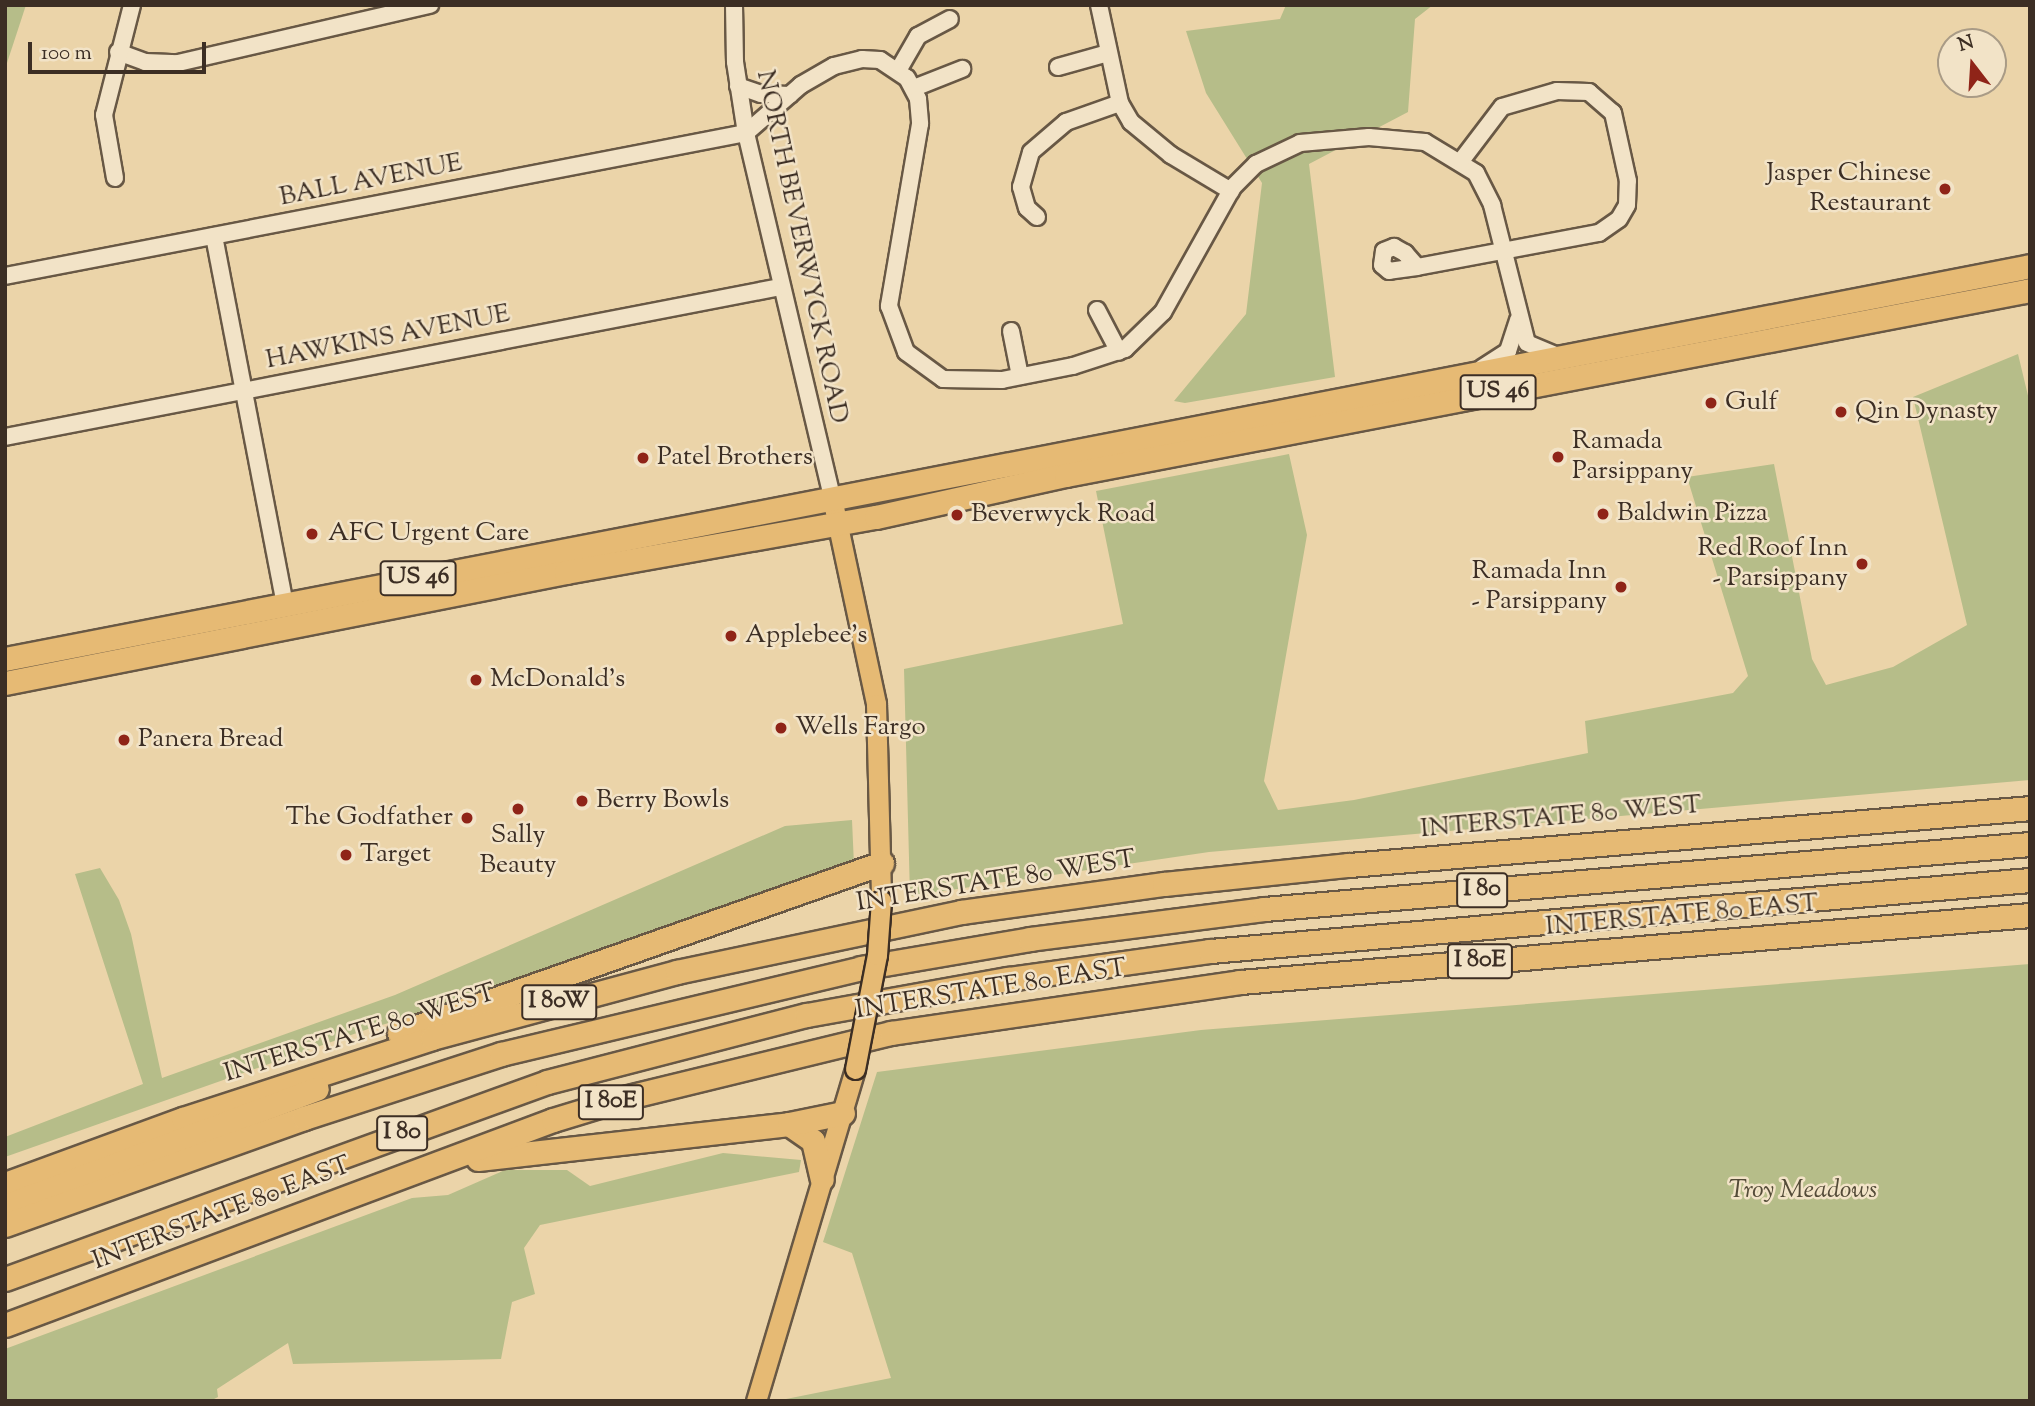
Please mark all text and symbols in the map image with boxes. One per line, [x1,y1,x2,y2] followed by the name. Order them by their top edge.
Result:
[32,28,210,72] scale bar
[1937,28,2007,98] north arrow
[1955,29,1977,59] text: N
[41,39,92,69] text: 100 m
[748,67,854,427] street label: NORTH BEVERWYCK ROAD
[277,148,465,214] street label: BALL AVENUE
[1766,158,1931,220] place label: Jasper Chinese Restaurant
[1937,181,1953,197] marker: Jasper Chinese Restaurant
[263,299,513,377] street label: HAWKINS AVENUE
[1460,372,1536,412] road number: US 46
[1725,387,1777,419] place label: Gulf
[1703,395,1719,411] marker: Gulf
[1855,396,1998,428] place label: Qin Dynasty
[1833,404,1849,420] marker: Qin Dynasty
[1572,426,1693,488] place label: Ramada Parsippany
[657,442,813,474] place label: Patel Brothers
[1550,449,1566,465] marker: Ramada Parsippany
[635,450,651,466] marker: Patel Brothers
[1617,498,1768,530] place label: Baldwin Pizza
[971,499,1155,531] place label: Beverwyck Road
[1595,506,1611,522] marker: Baldwin Pizza
[949,507,965,523] marker: Beverwyck Road
[328,518,529,550] place label: AFC Urgent Care
[302,524,322,544] marker: AFC Urgent Care
[1698,533,1848,594] place label: Red Roof Inn - Parsippany
[1471,556,1607,618] place label: Ramada Inn - Parsippany
[1854,556,1870,572] marker: Red Roof Inn - Parsippany
[380,558,457,598] road number: US 46
[1613,579,1629,595] marker: Ramada Inn - Parsippany
[745,620,868,652] place label: Applebee's
[723,628,739,644] marker: Applebee's
[490,664,625,696] place label: McDonald's
[468,672,484,688] marker: McDonald's
[795,712,926,744] place label: Wells Fargo
[773,720,789,736] marker: Wells Fargo
[138,724,283,756] place label: Panera Bread
[116,732,132,748] marker: Panera Bread
[596,785,729,817] place label: Berry Bowls
[1419,790,1703,846] street label: INTERSTATE 80 WEST
[574,793,590,809] marker: Berry Bowls
[510,801,526,817] marker: Sally Beauty
[285,802,453,834] place label: The Godfather
[459,810,475,826] marker: The Godfather
[480,820,556,882] place label: Sally Beauty
[360,839,431,871] place label: Target
[854,845,1138,919] street label: INTERSTATE 80 WEST
[338,847,354,863] marker: Target
[1456,870,1508,910] road number: I 80
[1544,889,1820,943] street label: INTERSTATE 80 EAST
[1447,940,1513,981] road number: I 80E
[853,953,1129,1027] street label: INTERSTATE 80 EAST
[221,978,499,1090] street label: INTERSTATE 80 WEST
[520,982,598,1022] road number: I 80W
[578,1082,644,1122] road number: I 80E
[376,1112,428,1154] road number: I 80
[89,1150,355,1278] street label: INTERSTATE 80 EAST
[1729,1175,1877,1207] park label: Troy Meadows

